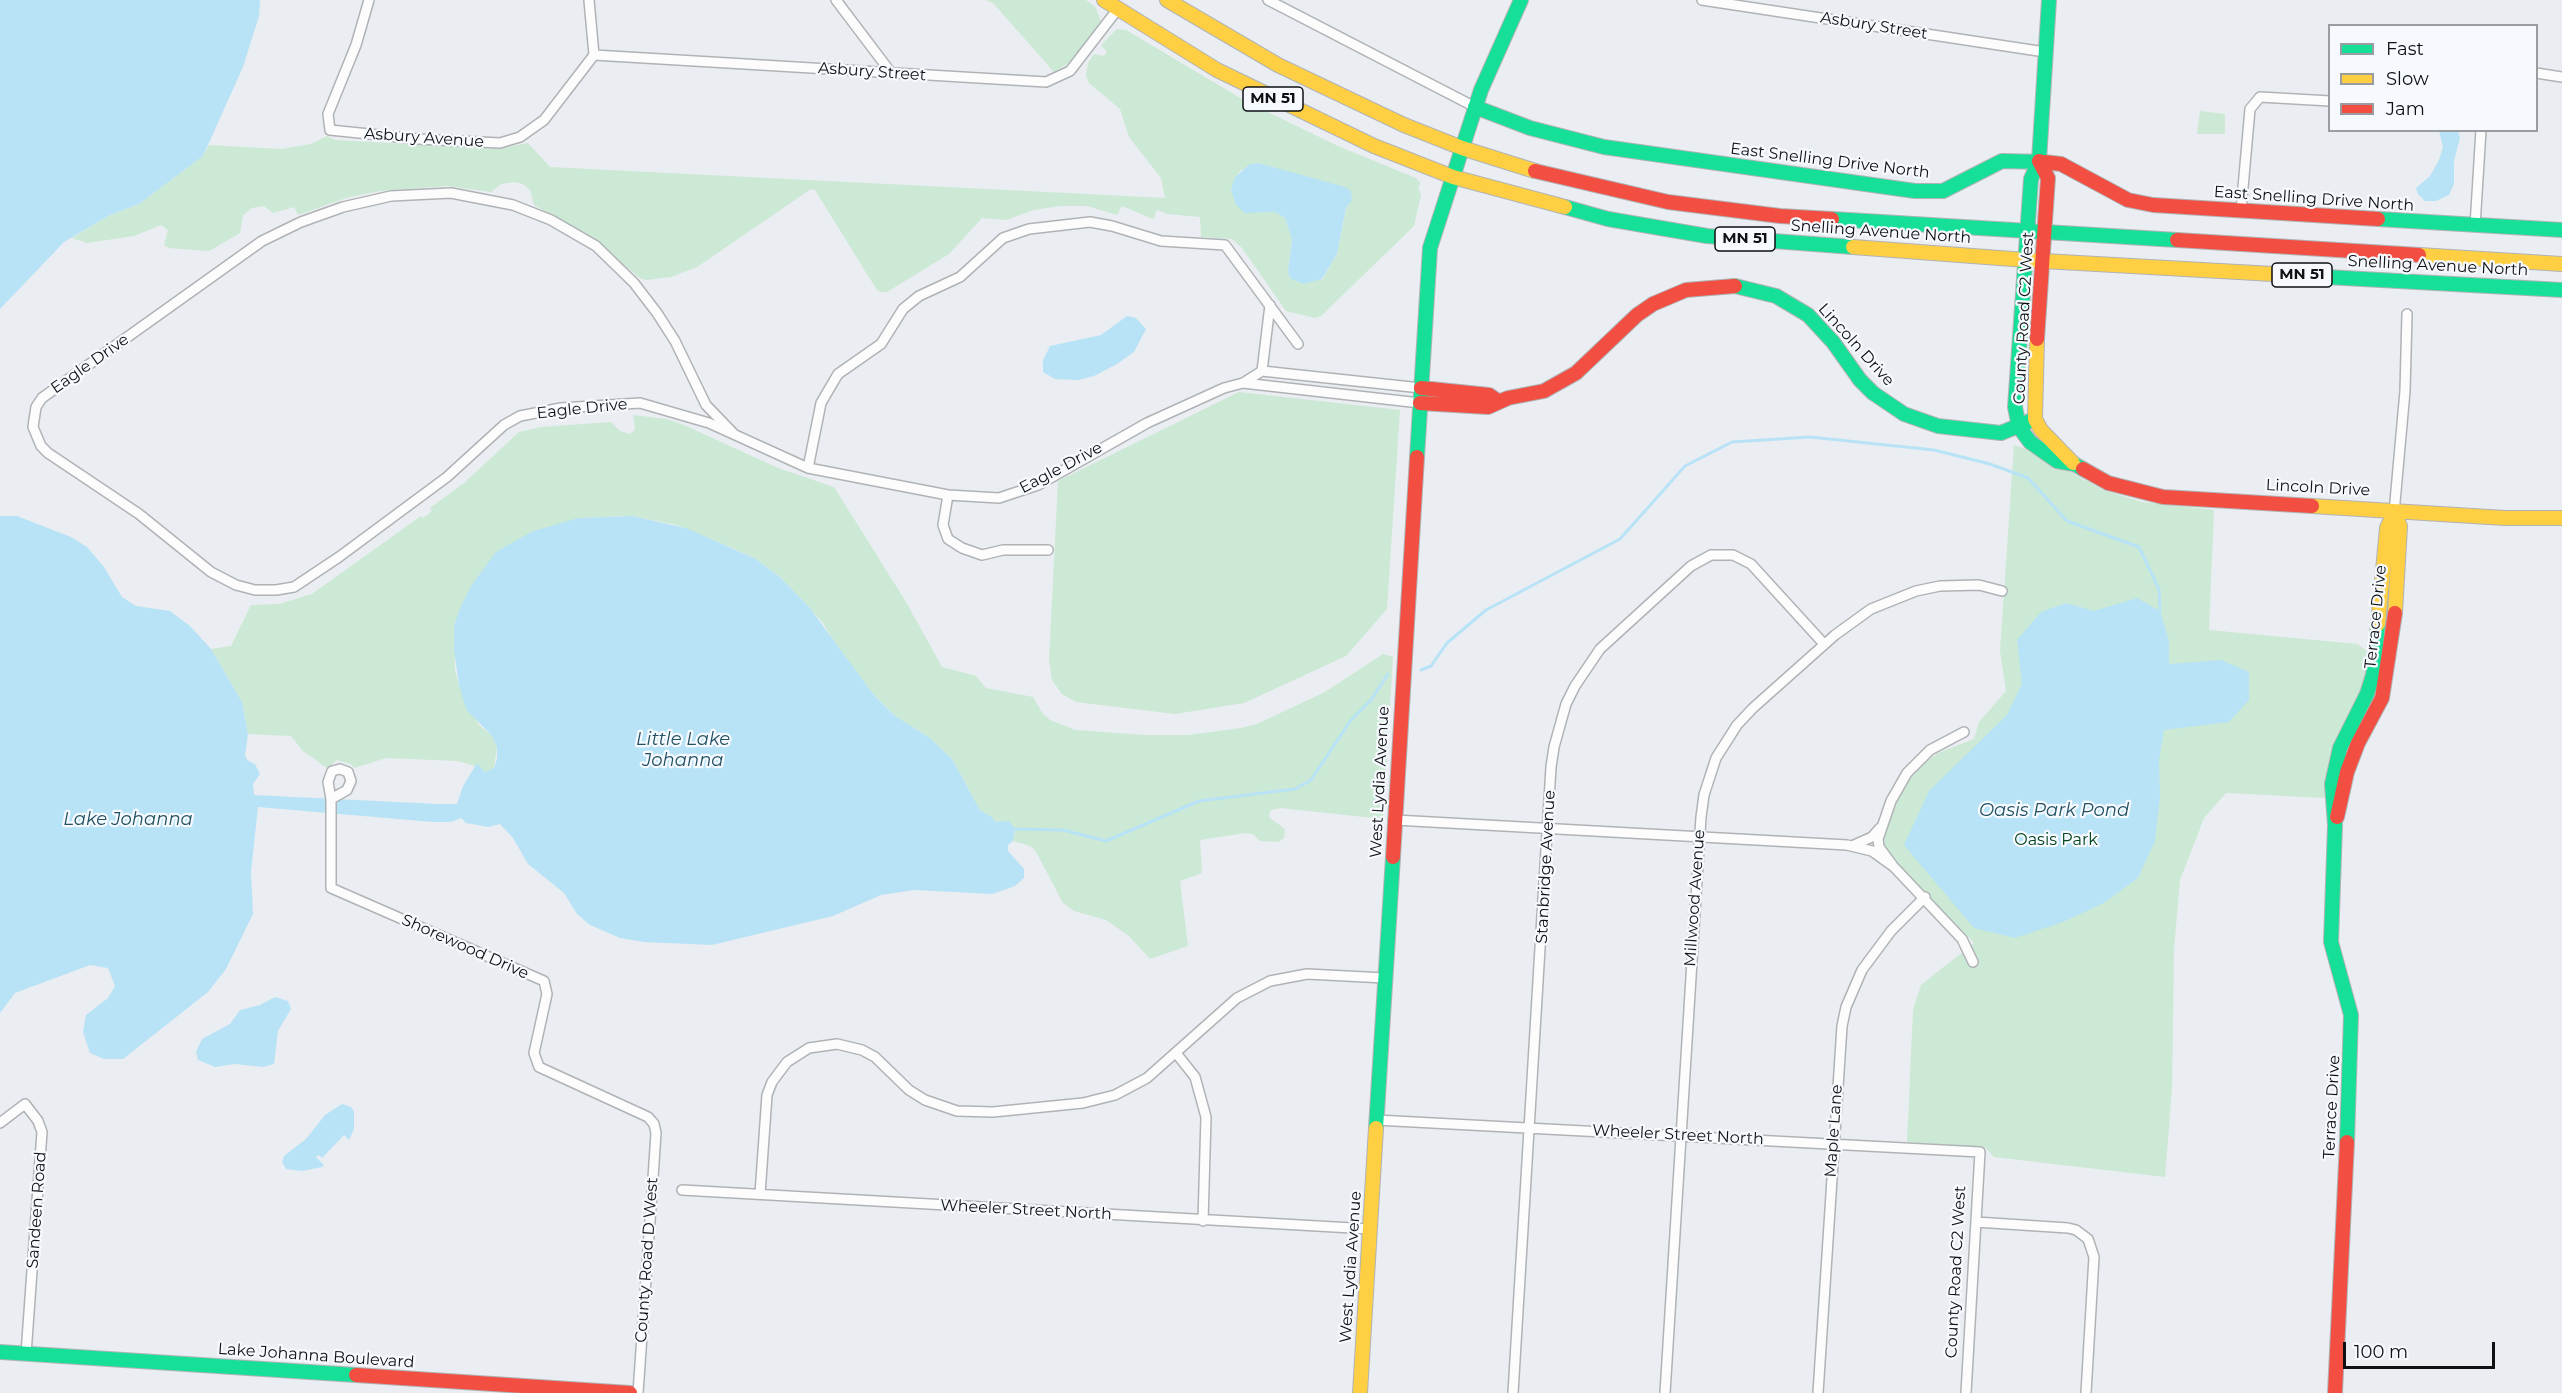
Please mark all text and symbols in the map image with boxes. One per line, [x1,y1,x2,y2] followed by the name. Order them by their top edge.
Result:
[1819,8,1929,44] street label: Asbury Street
[2328,24,2538,132] legend
[2386,38,2424,60] text: Fast
[817,59,927,85] street label: Asbury Street
[2386,68,2429,90] text: Slow
[1243,87,1303,111] road number: MN 51
[2386,98,2425,120] text: Jam
[363,124,485,152] street label: Asbury Avenue
[1729,139,1931,183] street label: East Snelling Drive North
[2213,182,2415,216] street label: East Snelling Drive North
[1790,216,1972,248] street label: Snelling Avenue North
[1715,227,1775,251] road number: MN 51
[2010,231,2038,405] street label: County Road C2 West
[2347,252,2529,280] street label: Snelling Avenue North
[2272,263,2332,287] road number: MN 51
[1814,300,1898,390] street label: Lincoln Drive
[47,330,133,398] street label: Eagle Drive
[536,395,628,423] street label: Eagle Drive
[1016,438,1106,498] street label: Eagle Drive
[2265,476,2371,500] street label: Lincoln Drive
[2361,564,2391,670] street label: Terrace Drive
[1366,706,1394,858] street label: West Lydia Avenue
[636,729,730,771] water label: Little Lake Johanna
[1532,790,1560,944] street label: Stanbridge Avenue
[1979,800,2129,822] water label: Oasis Park Pond
[63,809,193,831] water label: Lake Johanna
[1681,829,1709,967] street label: Millwood Avenue
[2014,830,2098,850] park label: Oasis Park
[398,910,532,984] street label: Shorewood Drive
[2320,1055,2344,1159] street label: Terrace Drive
[1821,1084,1847,1178] street label: Maple Lane
[1592,1121,1764,1149] street label: Wheeler Street North
[23,1151,51,1269] street label: Sandeen Road
[632,1177,662,1343] street label: County Road D West
[1942,1185,1970,1359] street label: County Road C2 West
[1336,1190,1366,1344] street label: West Lydia Avenue
[940,1196,1112,1224] street label: Wheeler Street North
[2346,1330,2498,1368] scale bar
[217,1340,415,1372] street label: Lake Johanna Boulevard
[2354,1341,2408,1363] text: 100 m

